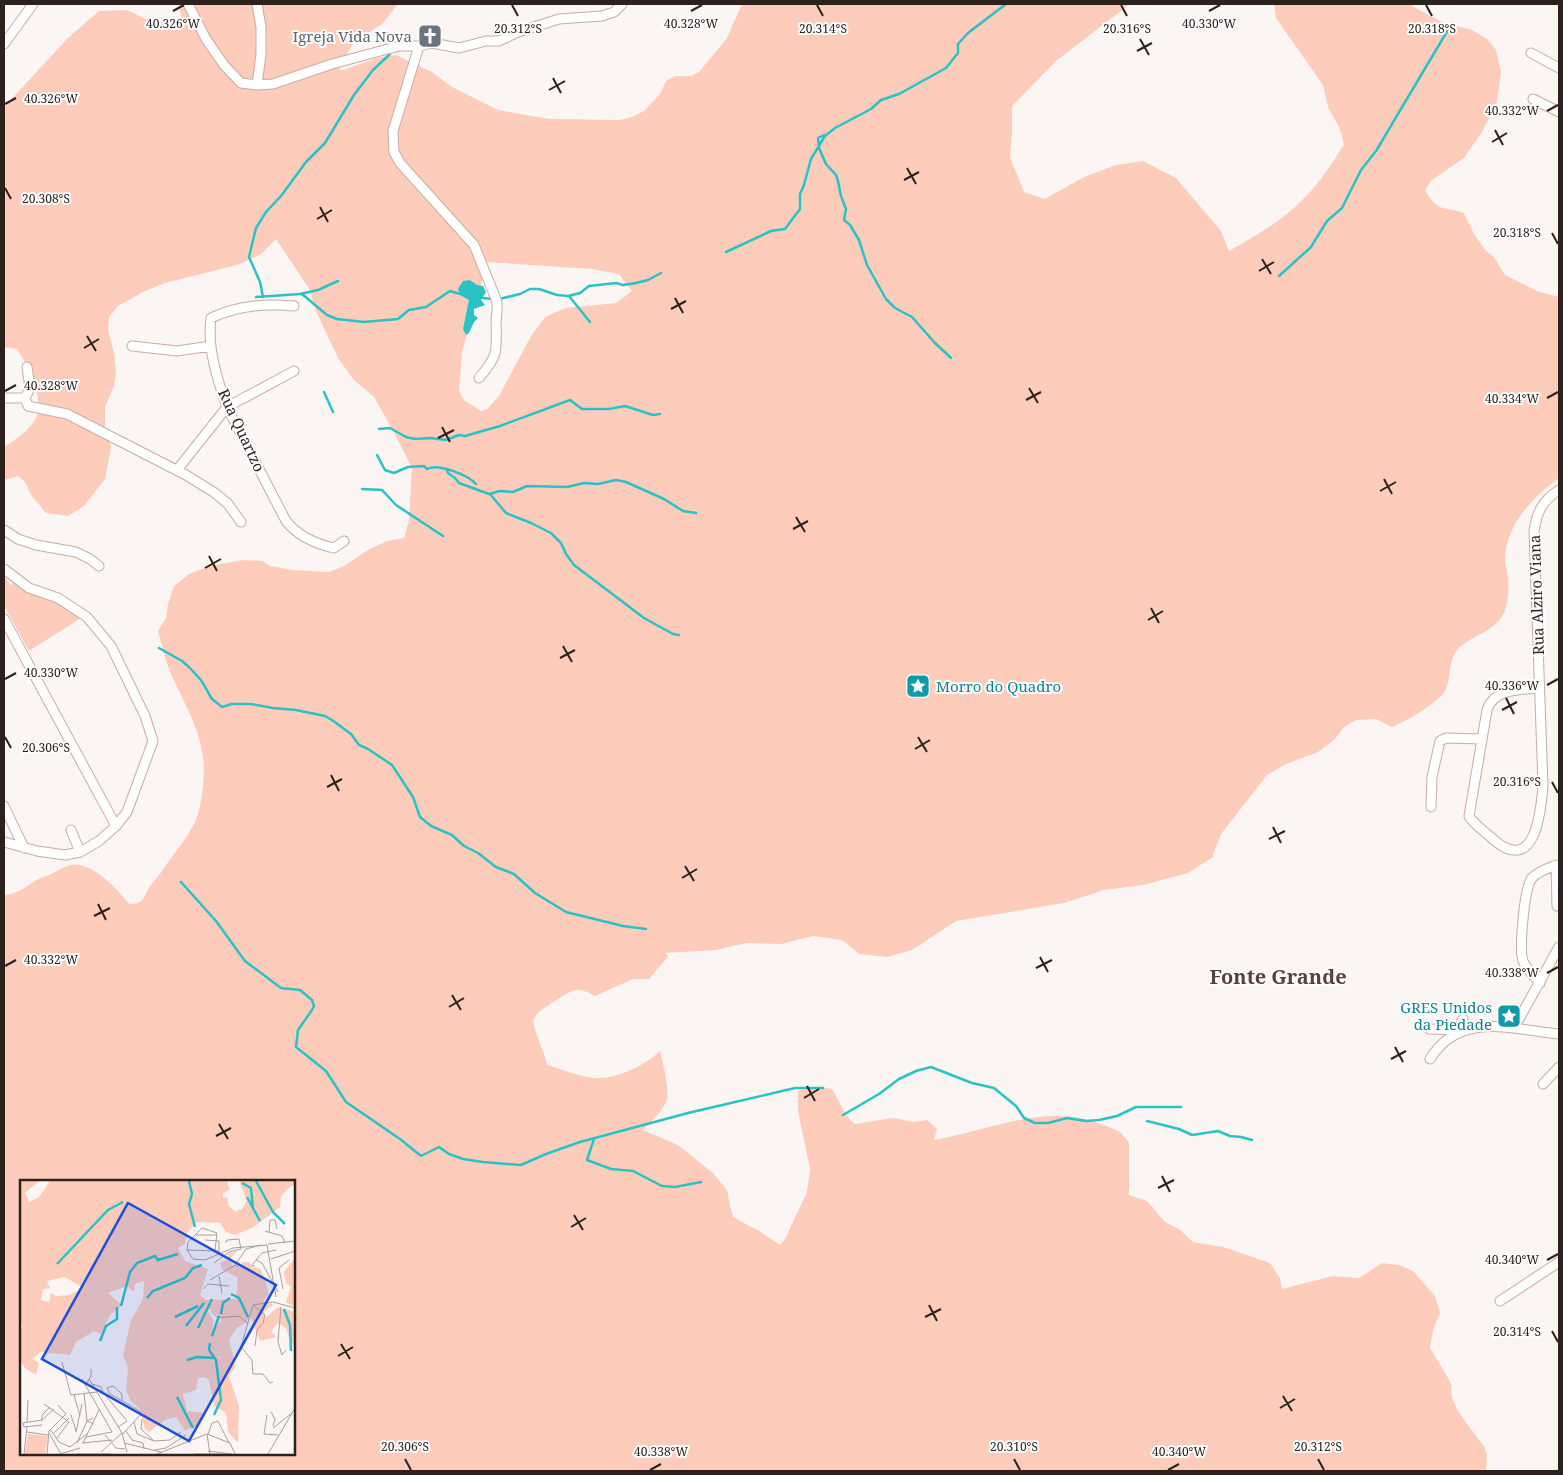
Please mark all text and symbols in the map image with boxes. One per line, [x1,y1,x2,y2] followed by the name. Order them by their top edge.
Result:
[146,15,200,32] text: 40.326°W
[664,15,718,32] text: 40.328°W
[1182,15,1236,32] text: 40.330°W
[494,20,542,37] text: 20.312°S
[799,20,847,37] text: 20.314°S
[1103,20,1151,37] text: 20.316°S
[1408,20,1456,37] text: 20.318°S
[417,23,443,49] church icon: Igreja Vida Nova
[293,26,412,46] place label: Igreja Vida Nova
[24,90,78,107] text: 40.326°W
[1485,102,1539,119] text: 40.332°W
[22,190,70,207] text: 20.308°S
[1493,224,1541,241] text: 20.318°S
[24,377,78,394] text: 40.328°W
[214,385,270,475] street label: Rua Quartzo
[1485,390,1539,407] text: 40.334°W
[1524,534,1548,656] street label: Rua Alziro Viana
[24,664,78,681] text: 40.330°W
[905,673,931,699] place icon: Morro do Quadro
[936,676,1061,696] place label: Morro do Quadro
[1485,677,1539,694] text: 40.336°W
[22,739,70,756] text: 20.306°S
[1493,773,1541,790] text: 20.316°S
[24,951,78,968] text: 40.332°W
[1209,963,1347,990] district label: Fonte Grande
[1485,964,1539,981] text: 40.338°W
[1400,997,1492,1034] place label: GRES Unidos da Piedade
[1496,1003,1522,1029] place icon: GRES Unidos da Piedade
[20,1180,295,1455] inset map
[1485,1251,1539,1268] text: 40.340°W
[1493,1323,1541,1340] text: 20.314°S
[381,1438,429,1455] text: 20.306°S
[990,1438,1038,1455] text: 20.310°S
[1294,1438,1342,1455] text: 20.312°S
[634,1443,688,1460] text: 40.338°W
[1152,1443,1206,1460] text: 40.340°W

